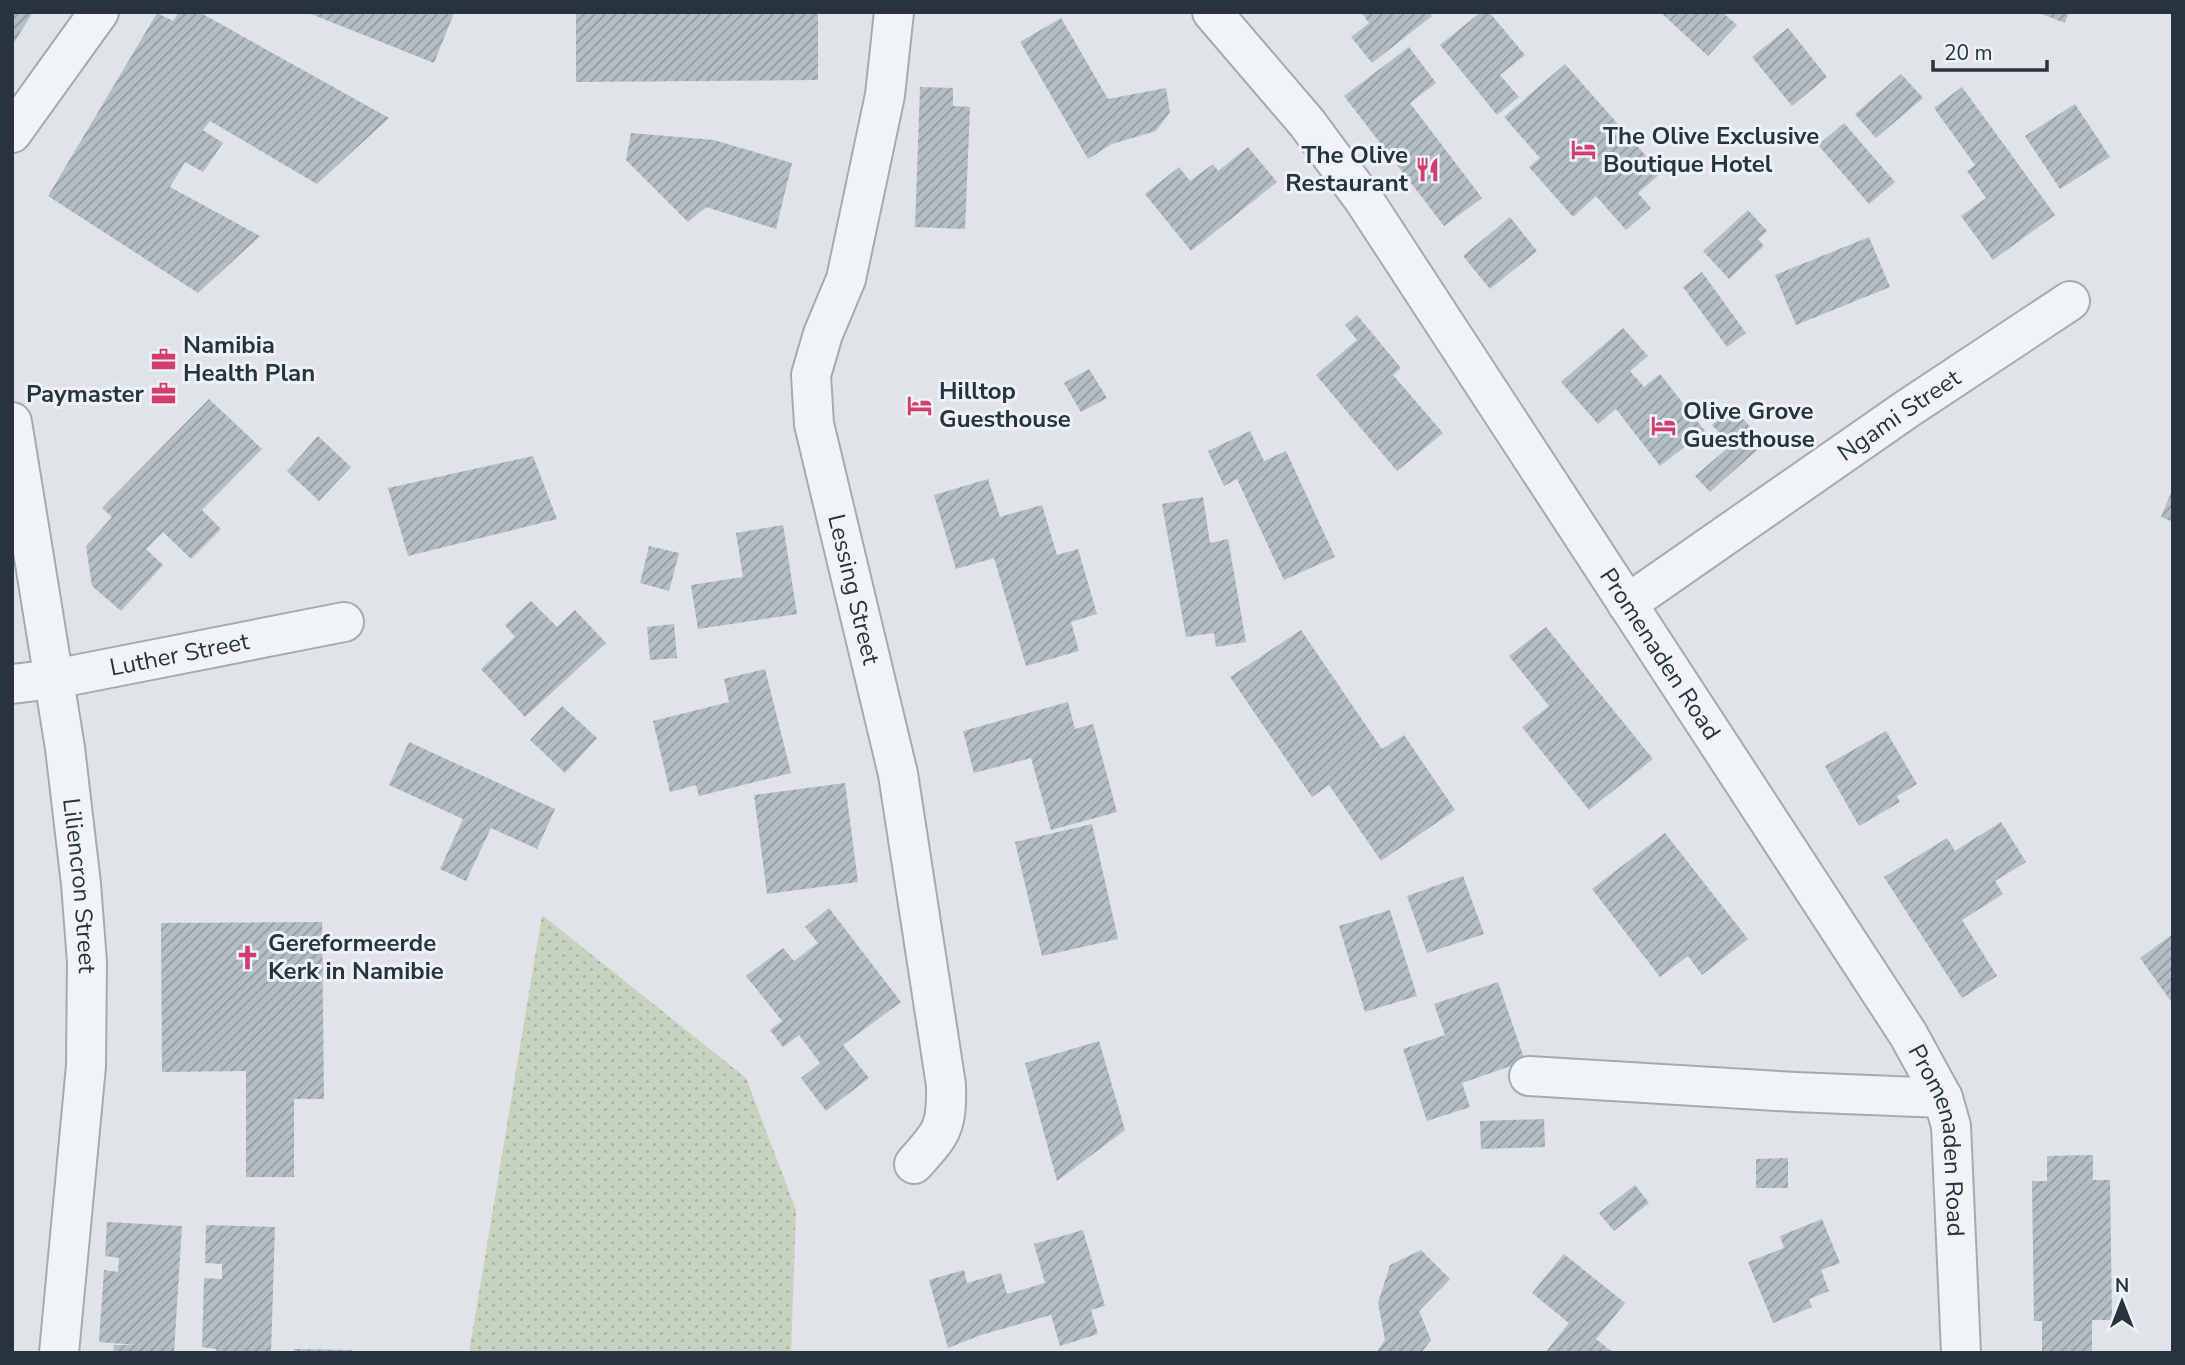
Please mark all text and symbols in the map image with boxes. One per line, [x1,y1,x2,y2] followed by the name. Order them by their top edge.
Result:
[1933,28,2047,72] scale bar
[1944,39,1993,67] text: 20 m
[1603,120,1819,180] place label: The Olive Exclusive Boutique Hotel
[1569,136,1597,164] hotel icon: The Olive Exclusive Boutique Hotel
[1285,139,1409,199] place label: The Olive Restaurant
[1414,155,1442,183] restaurant icon: The Olive Restaurant
[183,329,315,389] place label: Namibia Health Plan
[149,345,177,373] office icon: Namibia Health Plan
[1831,362,1967,469] street label: Ngami Street
[939,375,1071,435] place label: Hilltop Guesthouse
[26,378,145,410] place label: Paymaster
[150,380,178,408] office icon: Paymaster
[905,391,933,419] hotel icon: Hilltop Guesthouse
[1683,395,1815,455] place label: Olive Grove Guesthouse
[1649,411,1677,439] hotel icon: Olive Grove Guesthouse
[820,511,887,668] street label: Lessing Street
[1592,562,1728,746] street label: Promenaden Road
[107,625,252,684] street label: Luther Street
[55,796,103,974] street label: Liliencron Street
[268,927,444,987] place label: Gereformeerde Kerk in Namibie
[234,943,262,971] church icon: Gereformeerde Kerk in Namibie
[1901,1039,1972,1237] street label: Promenaden Road
[2087,1267,2157,1337] north arrow
[2115,1273,2129,1299] text: N

